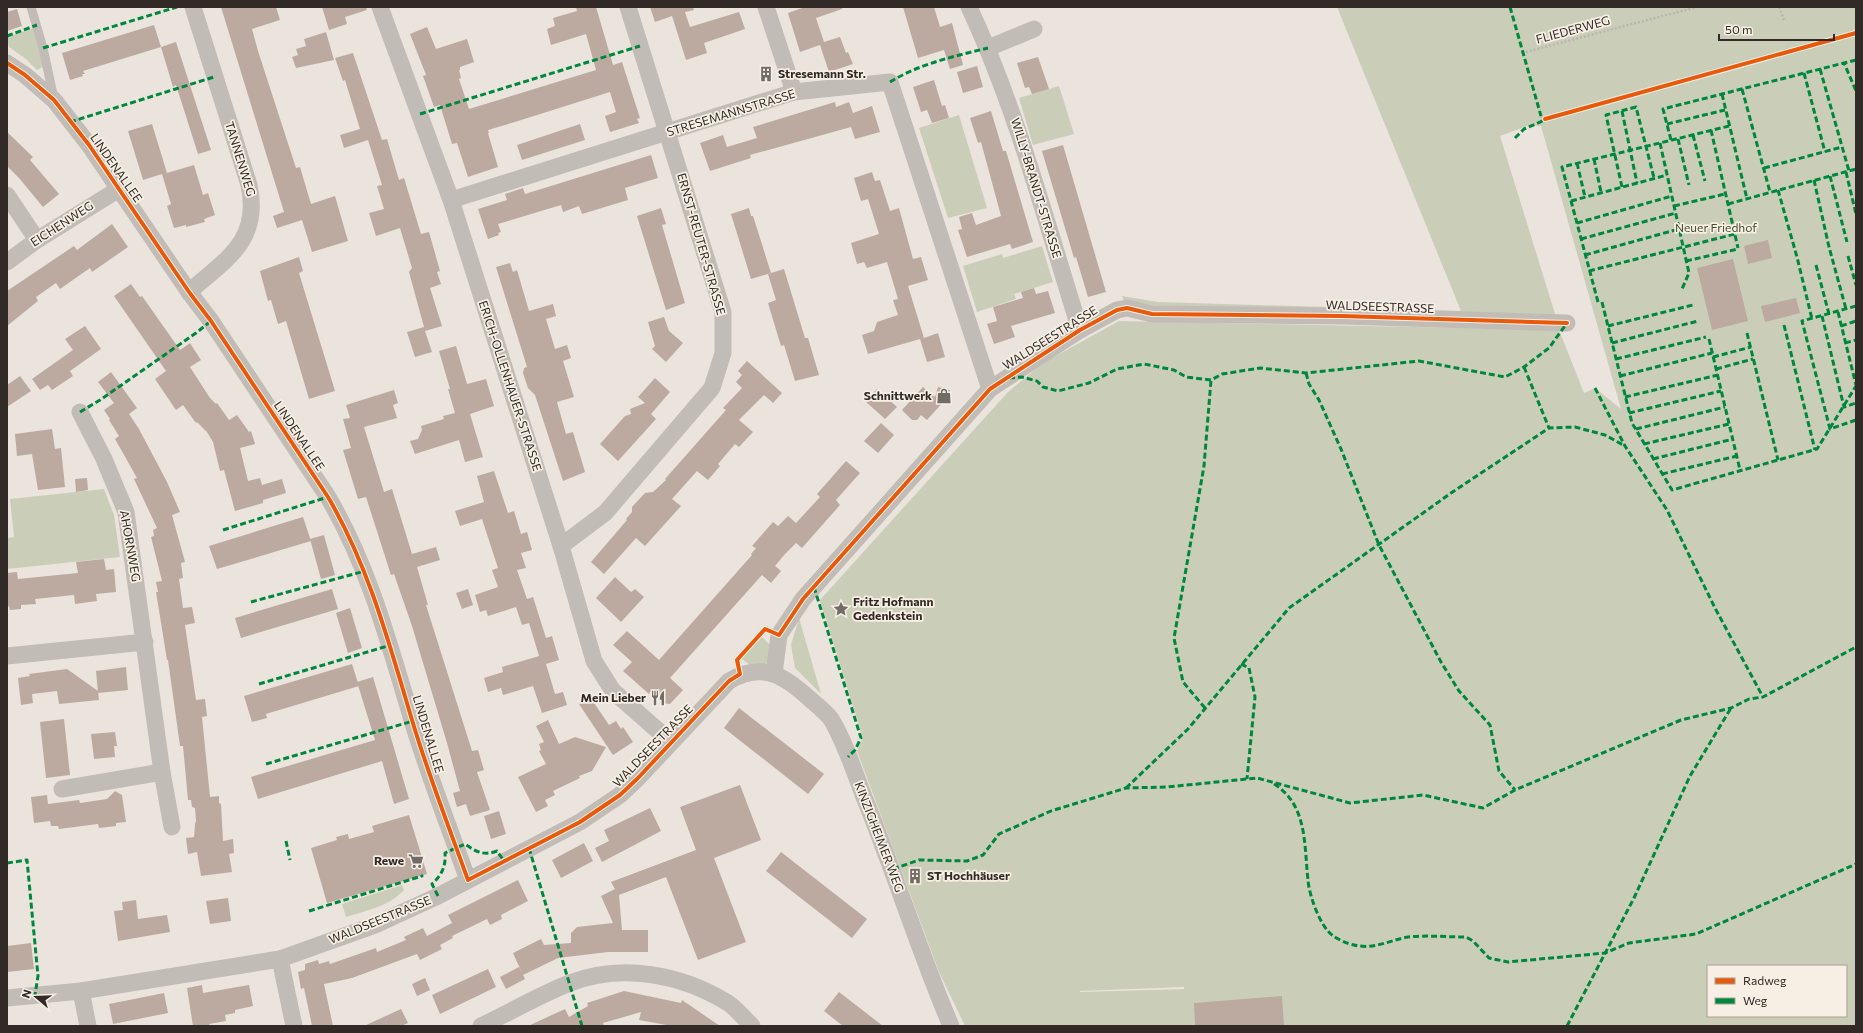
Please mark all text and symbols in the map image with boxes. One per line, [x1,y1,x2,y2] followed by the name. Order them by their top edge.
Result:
[1534,12,1611,46] street label: FLIEDERWEG
[1719,16,1834,42] scale bar
[1725,22,1753,36] text: 50 m
[757,65,775,83] building icon: Stresemann Str.
[778,66,866,80] place label: Stresemann Str.
[665,86,797,138] street label: STRESEMANNSTRASSE
[1009,116,1065,260] street label: WILLY-BRANDT-STRASSE
[223,120,259,198] street label: TANNENWEG
[88,130,146,204] street label: LINDENALLEE
[675,171,729,316] street label: ERNST-REUTER-STRASSE
[27,198,95,249] street label: EICHENWEG
[1675,220,1757,234] park label: Neuer Friedhof
[1325,297,1435,315] street label: WALDSEESTRASSE
[477,299,545,473] street label: ERICH-OLLENHAUER-STRASSE
[1000,302,1099,372] street label: WALDSEESTRASSE
[935,387,953,405] shop icon: Schnittwerk
[864,388,932,402] place label: Schnittwerk
[272,398,328,473] street label: LINDENALLEE
[118,509,144,583] street label: AHORNWEG
[853,594,933,622] place label: Fritz Hofmann Gedenkstein
[832,600,850,618] place icon: Fritz Hofmann Gedenkstein
[649,689,667,707] restaurant icon: Mein Lieber
[581,690,646,704] place label: Mein Lieber
[410,693,447,774] street label: LINDENALLEE
[609,701,695,789] street label: WALDSEESTRASSE
[852,779,907,894] street label: KINZIGHEIMER WEG
[407,852,425,870] supermarket icon: Rewe
[374,853,404,867] place label: Rewe
[906,867,924,885] building icon: ST Hochhäuser
[927,868,1010,882] place label: ST Hochhäuser
[327,892,433,946] street label: WALDSEESTRASSE
[1707,965,1847,1017] legend
[1743,973,1787,987] text: Radweg
[16,977,56,1017] north arrow
[19,988,34,1000] text: N
[1743,993,1768,1007] text: Weg

